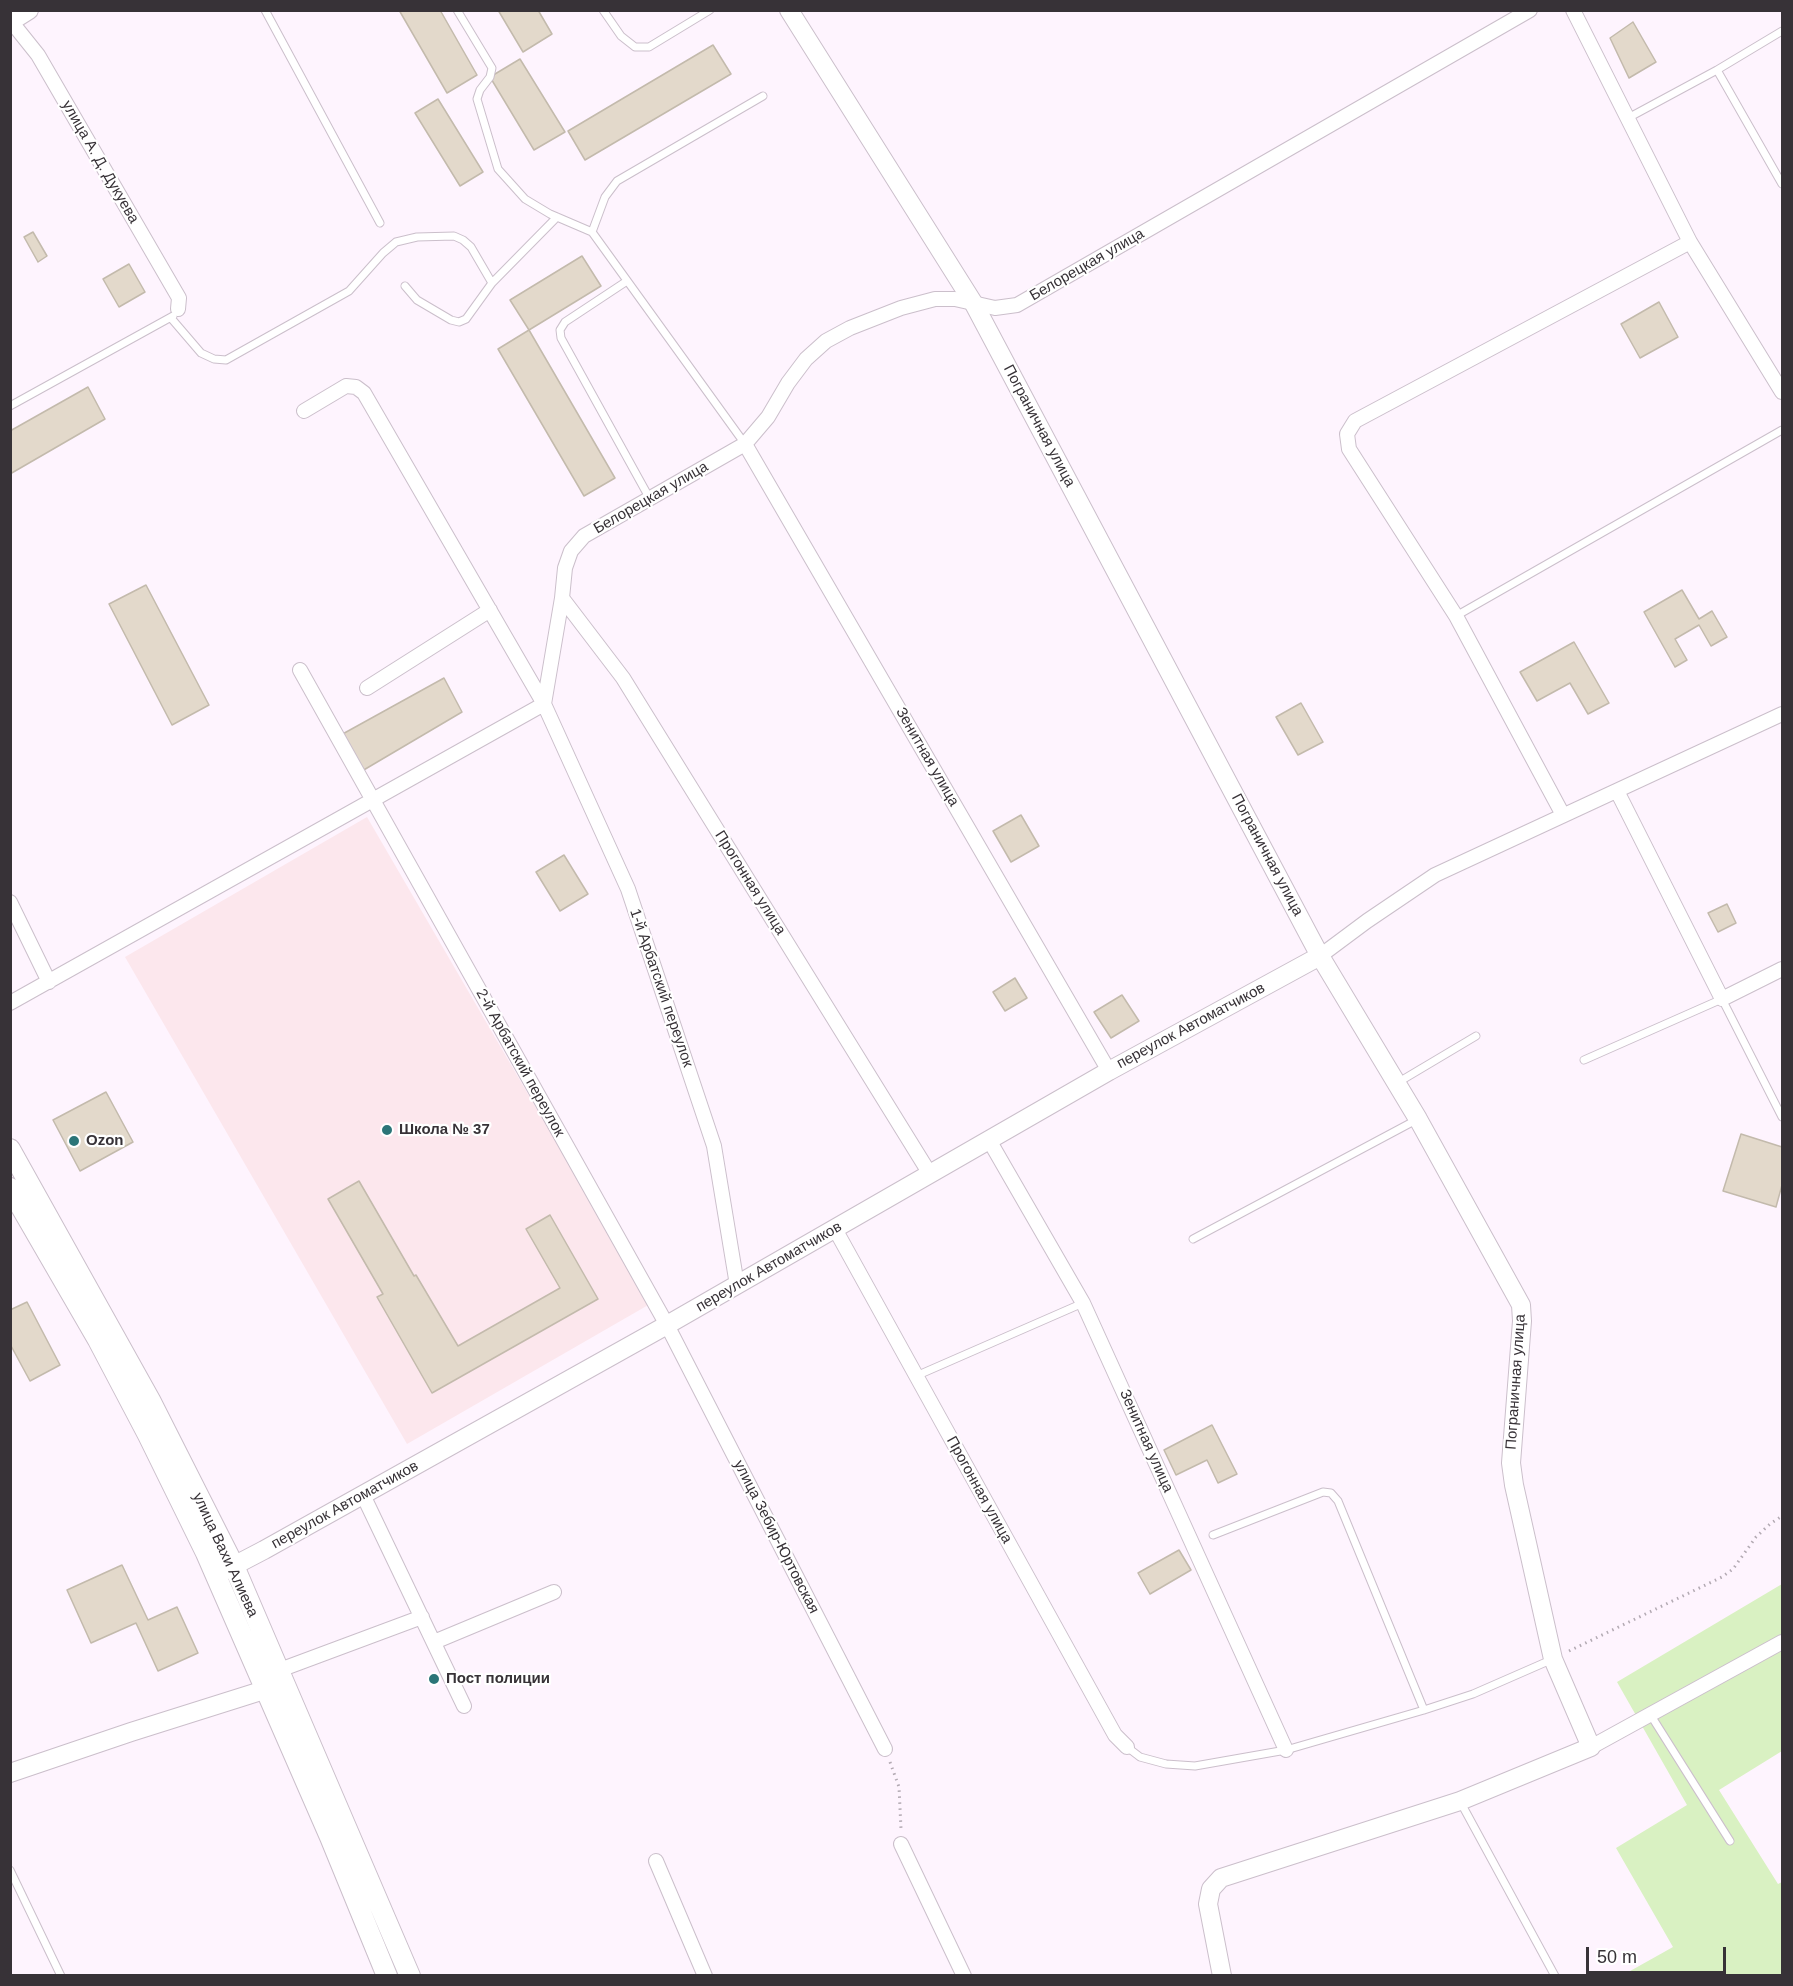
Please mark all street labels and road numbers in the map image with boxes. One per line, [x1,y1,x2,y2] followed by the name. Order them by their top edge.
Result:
[58,97,142,227] street label: улица А. Д. Дукуева
[1027,225,1147,305] street label: Белорецкая улица
[999,362,1079,490] street label: Пограничная улица
[591,458,711,538] street label: Белорецкая улица
[891,704,963,810] street label: Зенитная улица
[1227,791,1307,919] street label: Пограничная улица
[711,828,789,938] street label: Прогонная улица
[625,907,697,1069] street label: 1-й Арбатский переулок
[1114,979,1268,1073] street label: переулок Автоматчиков
[472,986,568,1140] street label: 2-й Арбатский переулок
[693,1218,845,1316] street label: переулок Автоматчиков
[1502,1314,1530,1450] street label: Пограничная улица
[1115,1387,1177,1495] street label: Зенитная улица
[942,1433,1016,1547] street label: Прогонная улица
[268,1457,422,1553] street label: переулок Автоматчиков
[729,1457,823,1617] street label: улица Зебир-Юртовская
[188,1490,262,1620] street label: улица Вахи Алиева

